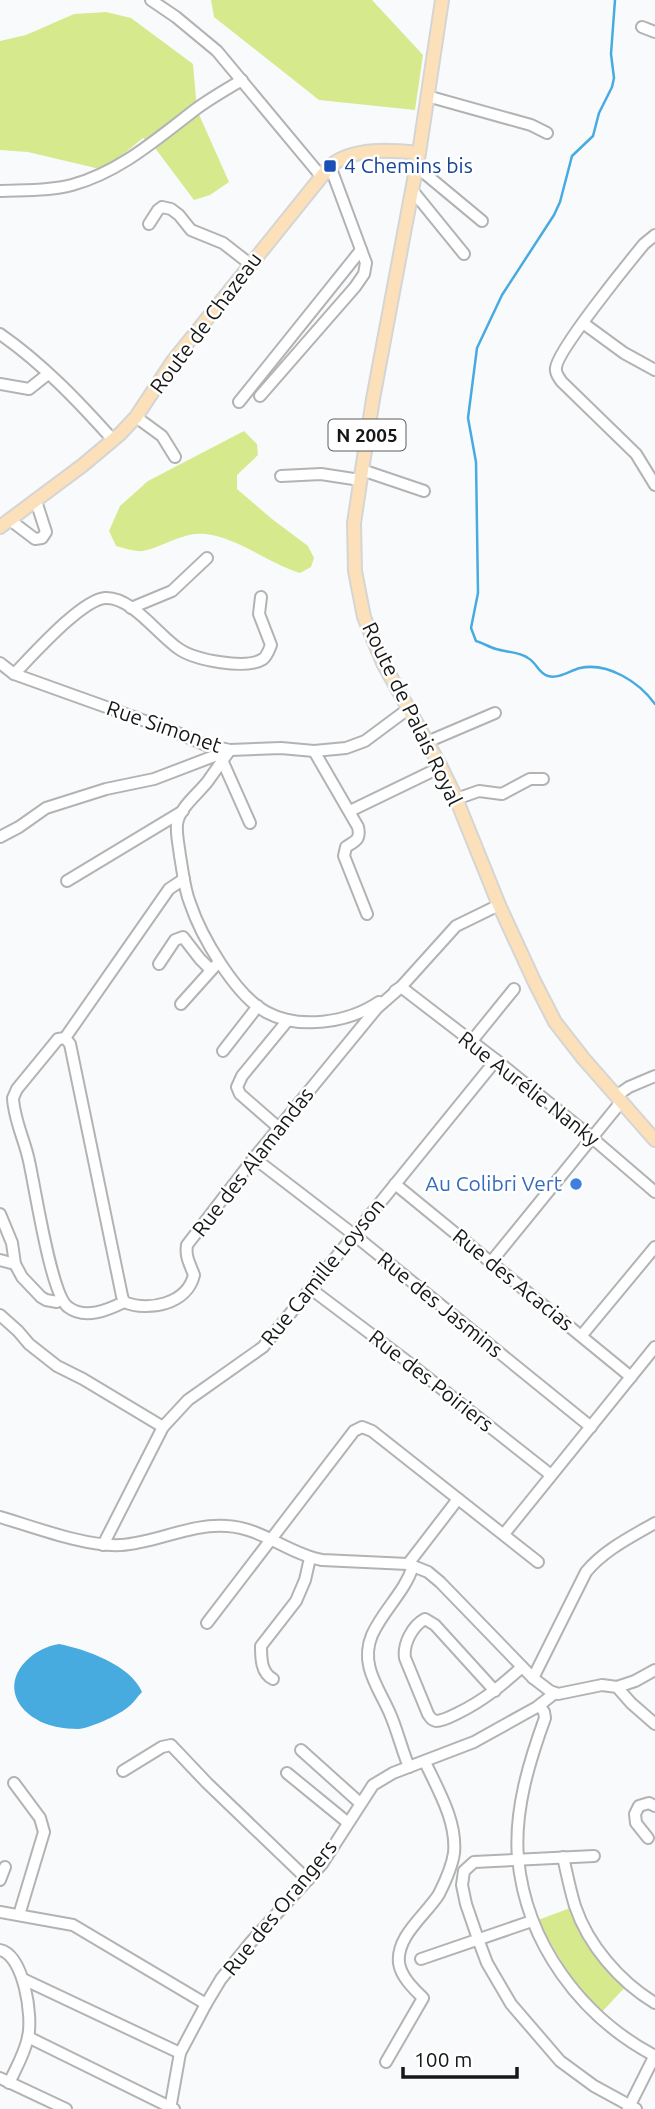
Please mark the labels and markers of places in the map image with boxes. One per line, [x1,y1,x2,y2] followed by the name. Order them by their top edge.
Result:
[344,153,473,177] place label: 4 Chemins bis
[322,158,338,174] marker: 4 Chemins bis
[425,1171,562,1195] place label: Au Colibri Vert
[568,1176,584,1192] marker: Au Colibri Vert

